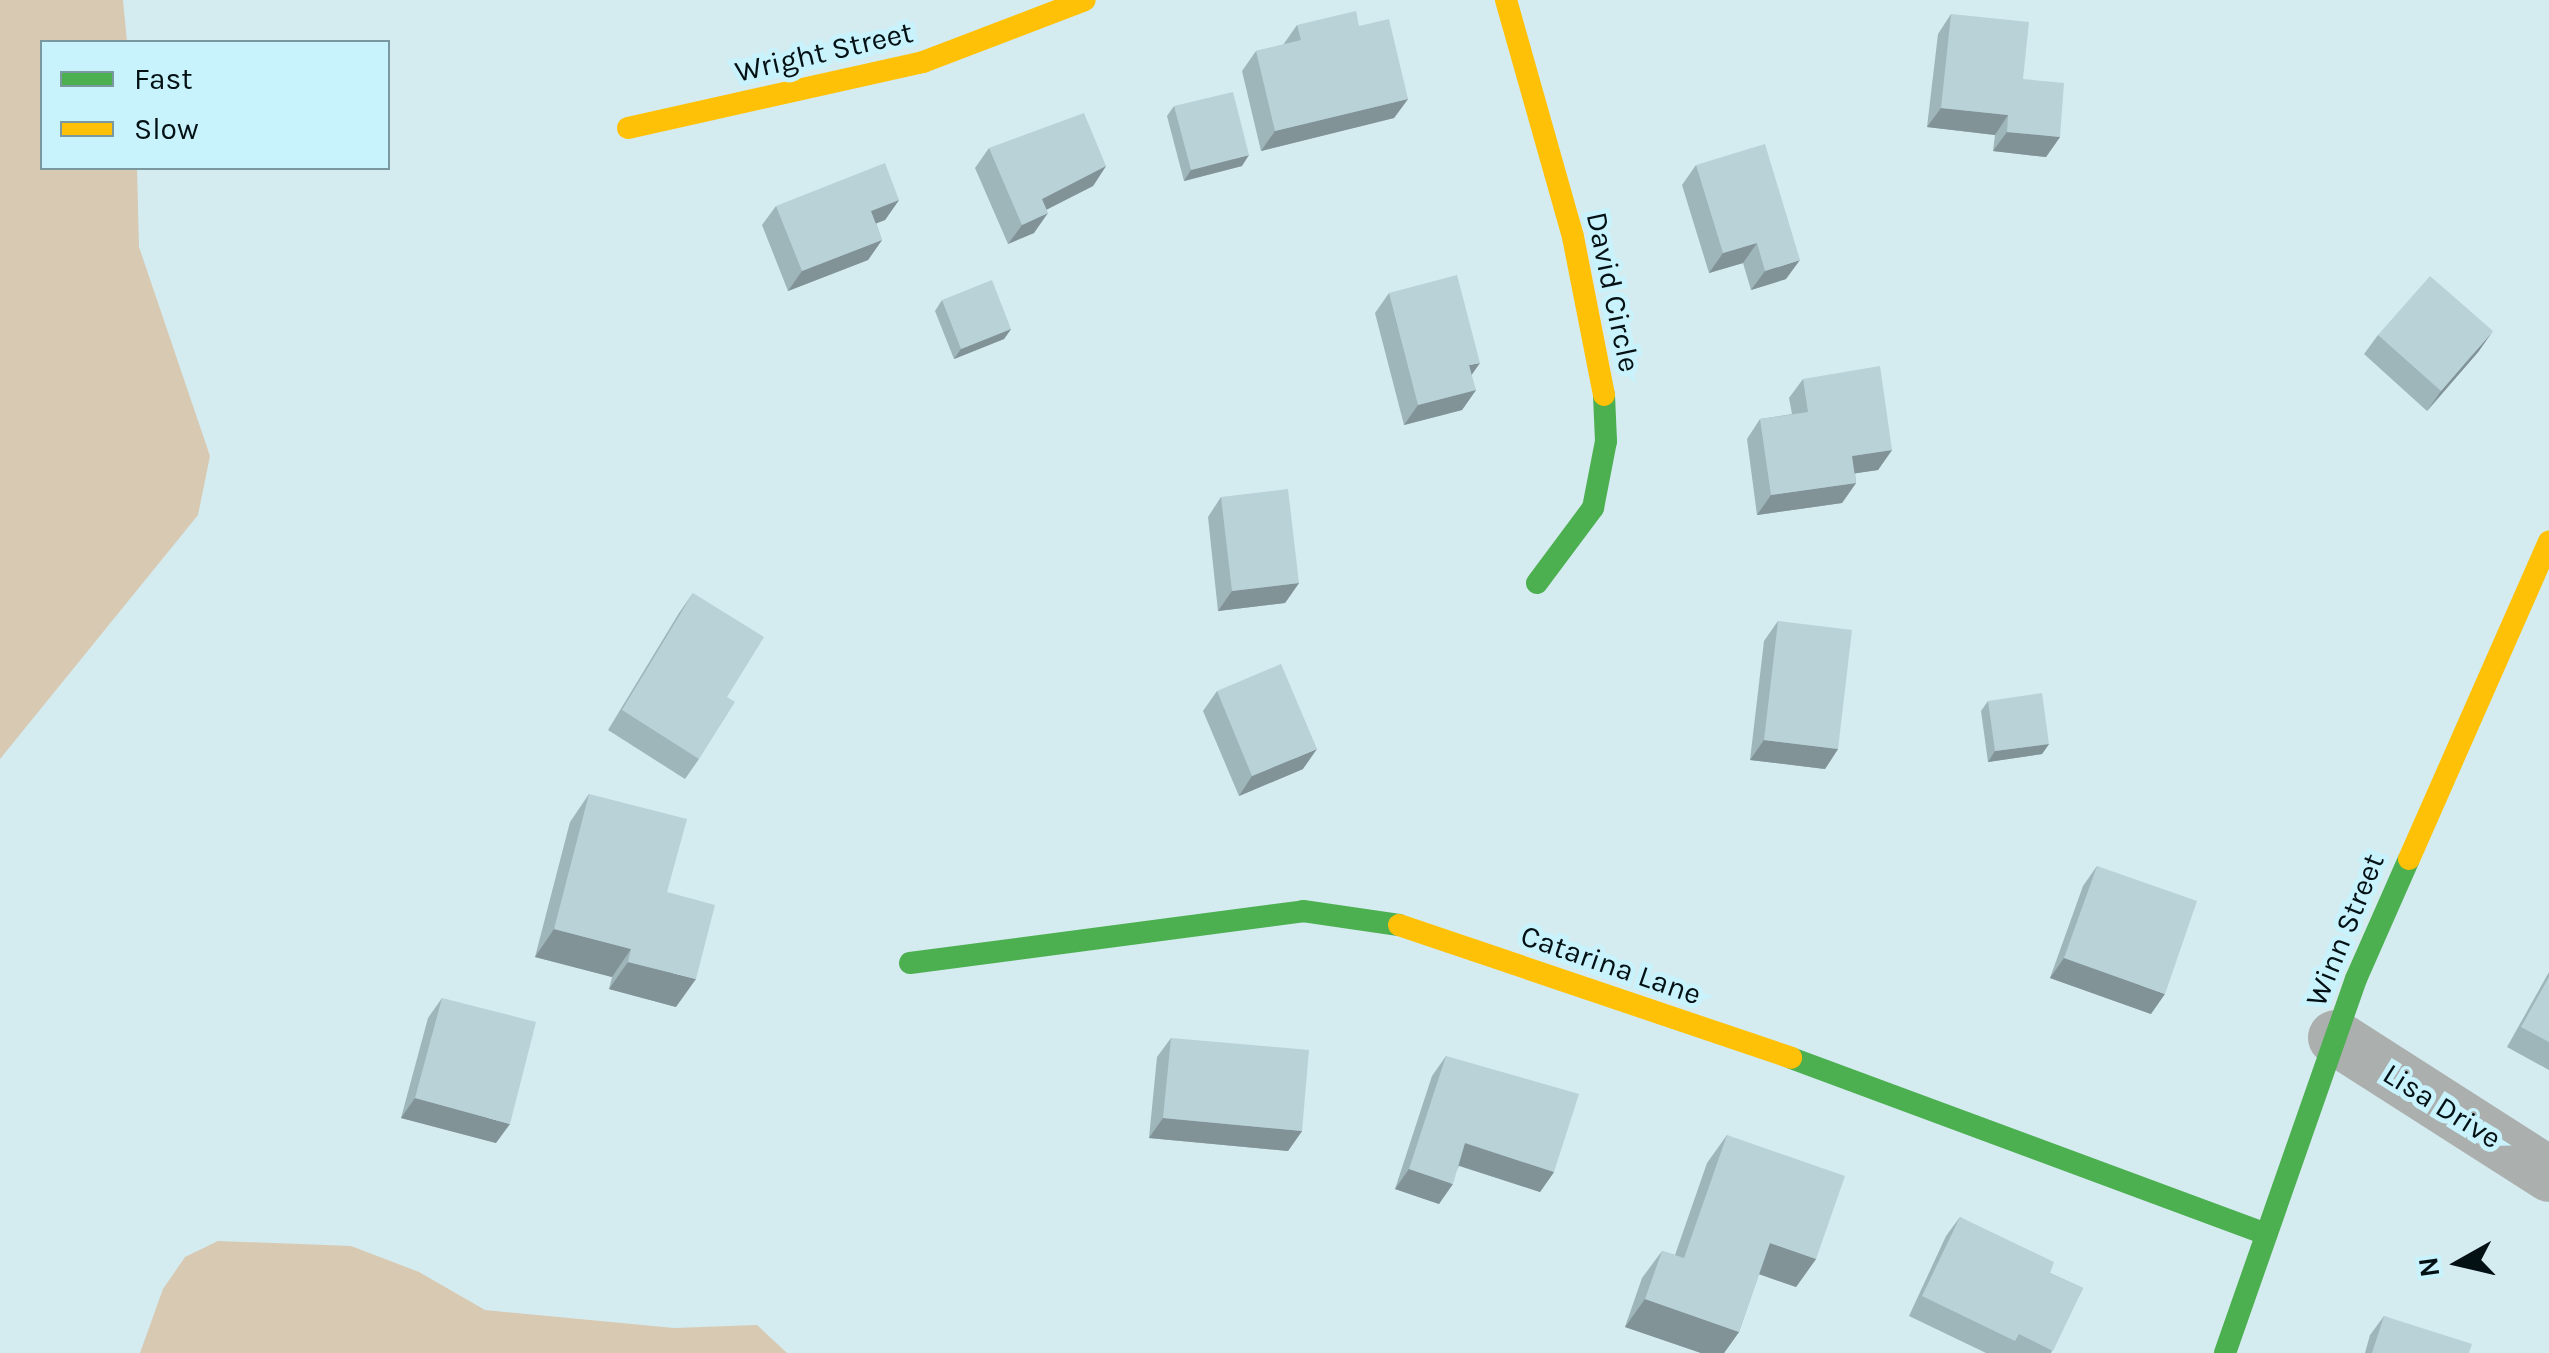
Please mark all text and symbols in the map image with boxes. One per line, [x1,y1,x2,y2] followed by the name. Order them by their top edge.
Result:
[732,14,916,90] street label: Wright Street
[40,40,390,170] legend
[134,61,193,97] text: Fast
[134,111,199,147] text: Slow
[1578,209,1648,375] street label: David Circle
[2298,848,2392,1012] street label: Winn Street
[1516,917,1706,1013] street label: Catarina Lane
[2376,1056,2508,1156] street label: Lisa Drive
[2409,1213,2509,1313] north arrow
[2411,1255,2447,1279] text: N

